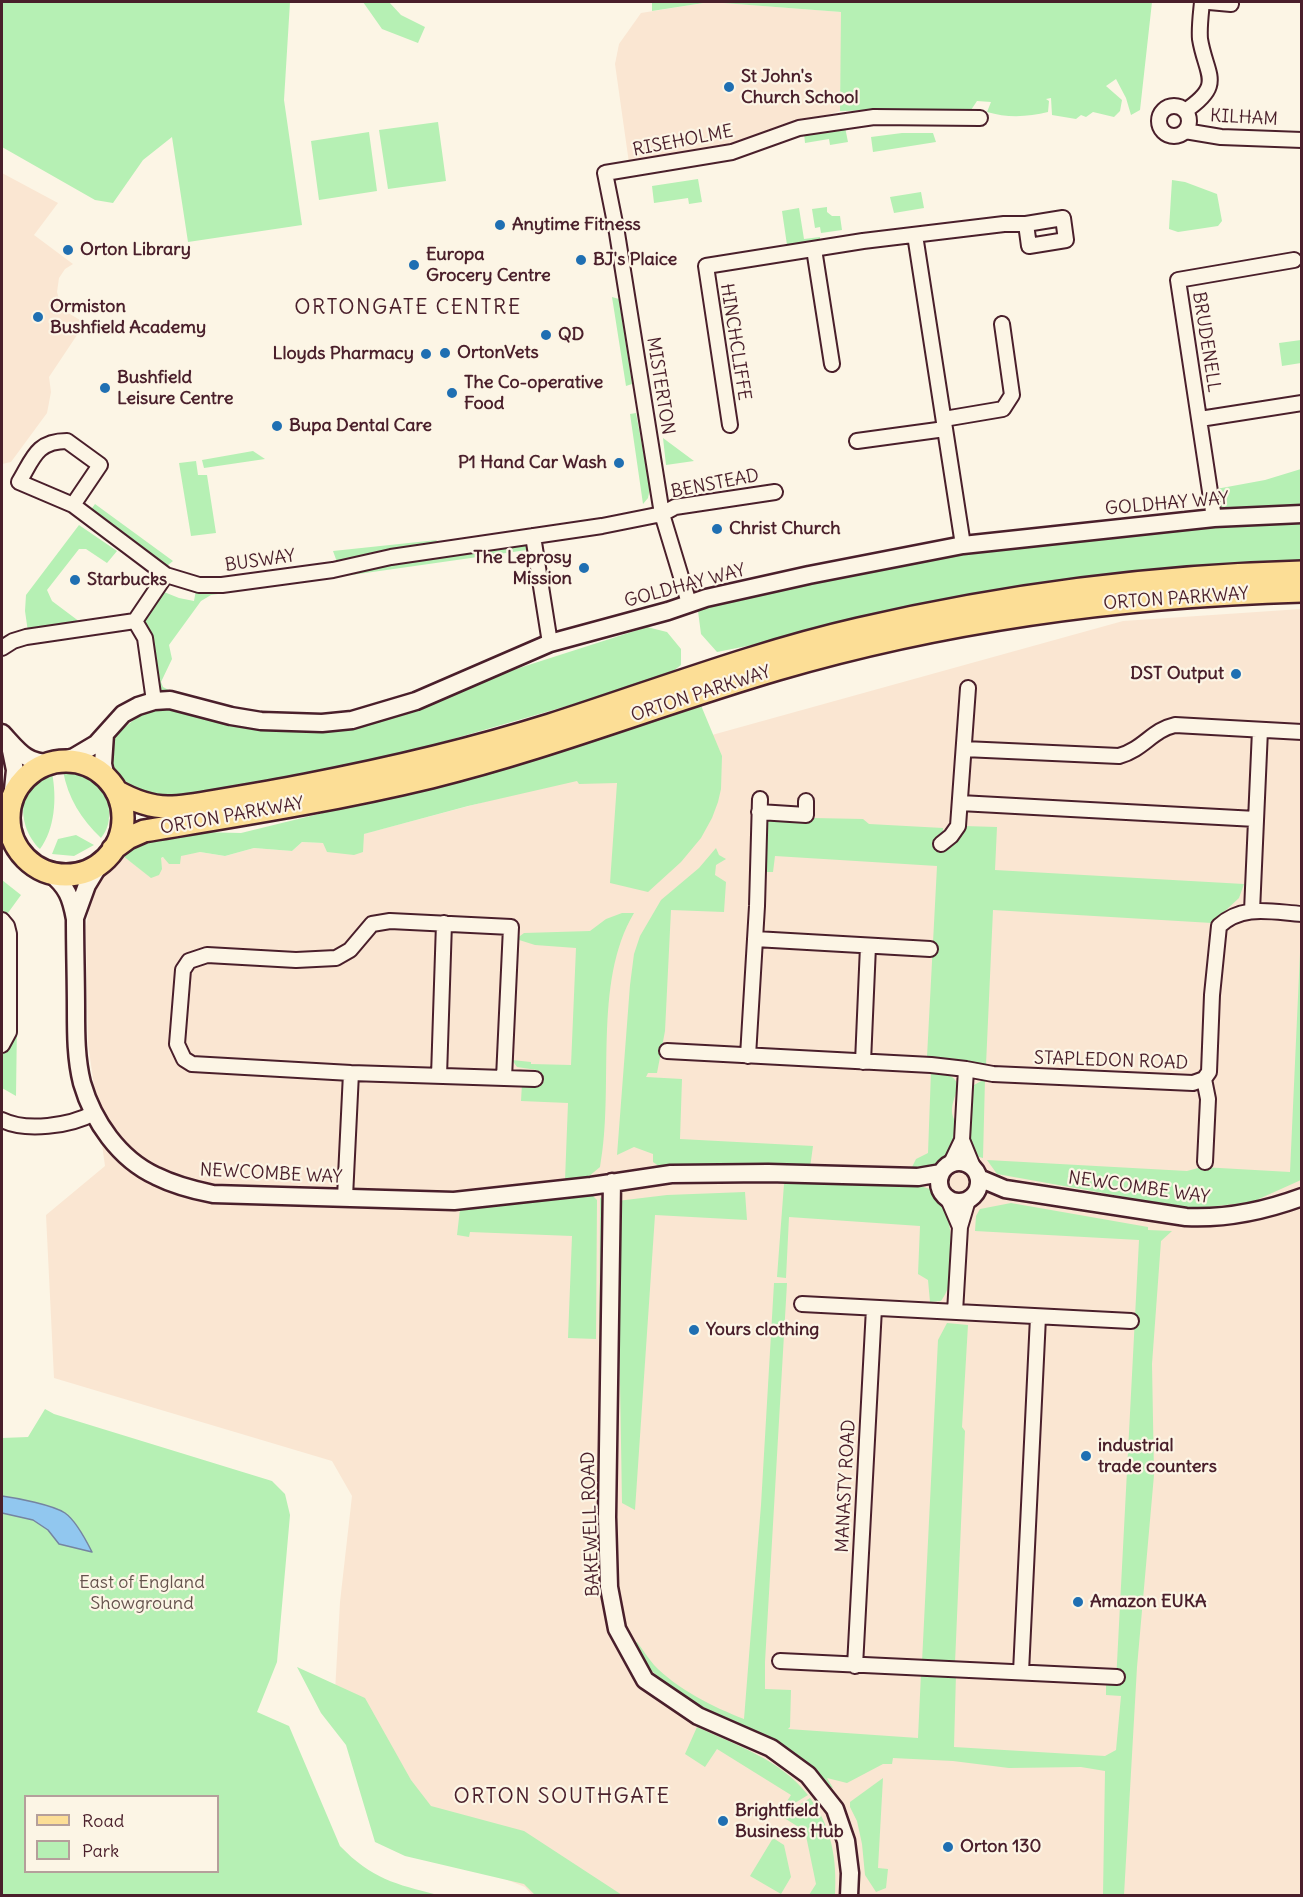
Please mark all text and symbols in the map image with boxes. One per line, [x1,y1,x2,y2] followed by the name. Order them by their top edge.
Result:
[741,66,858,109] place label: St John's Church School
[722,80,736,94] marker: St John's Church School
[1210,105,1278,131] street label: KILHAM
[631,121,735,161] street label: RISEHOLME
[512,214,641,236] place label: Anytime Fitness
[493,218,507,232] marker: Anytime Fitness
[80,239,191,261] place label: Orton Library
[61,243,75,257] marker: Orton Library
[426,244,551,286] place label: Europa Grocery Centre
[593,249,677,271] place label: BJ's Plaice
[574,253,588,267] marker: BJ's Plaice
[407,258,421,272] marker: Europa Grocery Centre
[715,282,755,402] street label: HINCHCLIFFE
[1187,290,1225,394] street label: BRUDENELL
[294,295,522,321] district label: ORTONGATE CENTRE
[50,296,206,338] place label: Ormiston Bushfield Academy
[31,310,45,324] marker: Ormiston Bushfield Academy
[558,324,584,346] place label: QD
[539,328,553,342] marker: QD
[642,336,678,436] street label: MISTERTON
[457,342,539,364] place label: OrtonVets
[273,343,414,365] place label: Lloyds Pharmacy
[438,346,452,360] marker: OrtonVets
[419,347,433,361] marker: Lloyds Pharmacy
[117,367,233,410] place label: Bushfield Leisure Centre
[464,372,603,415] place label: The Co-operative Food
[98,381,112,395] marker: Bushfield Leisure Centre
[445,386,459,400] marker: The Co-operative Food
[289,415,432,437] place label: Bupa Dental Care
[270,419,284,433] marker: Bupa Dental Care
[458,452,607,474] place label: P1 Hand Car Wash
[612,456,626,470] marker: P1 Hand Car Wash
[669,465,761,503] street label: BENSTEAD
[1104,488,1230,520] street label: GOLDHAY WAY
[729,518,841,540] place label: Christ Church
[710,522,724,536] marker: Christ Church
[223,545,297,577] street label: BUSWAY
[473,547,572,590] place label: The Leprosy Mission
[622,560,748,612] street label: GOLDHAY WAY
[577,561,591,575] marker: The Leprosy Mission
[87,569,167,591] place label: Starbucks
[68,573,82,587] marker: Starbucks
[1103,583,1249,615] street label: ORTON PARKWAY
[628,661,774,727] street label: ORTON PARKWAY
[1130,663,1224,685] place label: DST Output
[1229,667,1243,681] marker: DST Output
[158,793,306,839] street label: ORTON PARKWAY
[1033,1048,1189,1074] street label: STAPLEDON ROAD
[199,1159,343,1189] street label: NEWCOMBE WAY
[1067,1167,1211,1209] street label: NEWCOMBE WAY
[706,1319,819,1341] place label: Yours clothing
[687,1323,701,1337] marker: Yours clothing
[832,1419,860,1553] street label: MANASTY ROAD
[1098,1435,1217,1478] place label: industrial trade counters
[1079,1449,1093,1463] marker: industrial trade counters
[578,1451,604,1597] street label: BAKEWELL ROAD
[79,1572,205,1614] park label: East of England Showground
[1090,1591,1206,1613] place label: Amazon EUKA
[1071,1595,1085,1609] marker: Amazon EUKA
[453,1784,671,1810] district label: ORTON SOUTHGATE
[24,1795,219,1873] legend
[735,1800,844,1842] place label: Brightfield Business Hub
[82,1809,124,1832] text: Road
[716,1814,730,1828] marker: Brightfield Business Hub
[960,1836,1041,1858] place label: Orton 130
[82,1839,119,1862] text: Park
[941,1840,955,1854] marker: Orton 130

